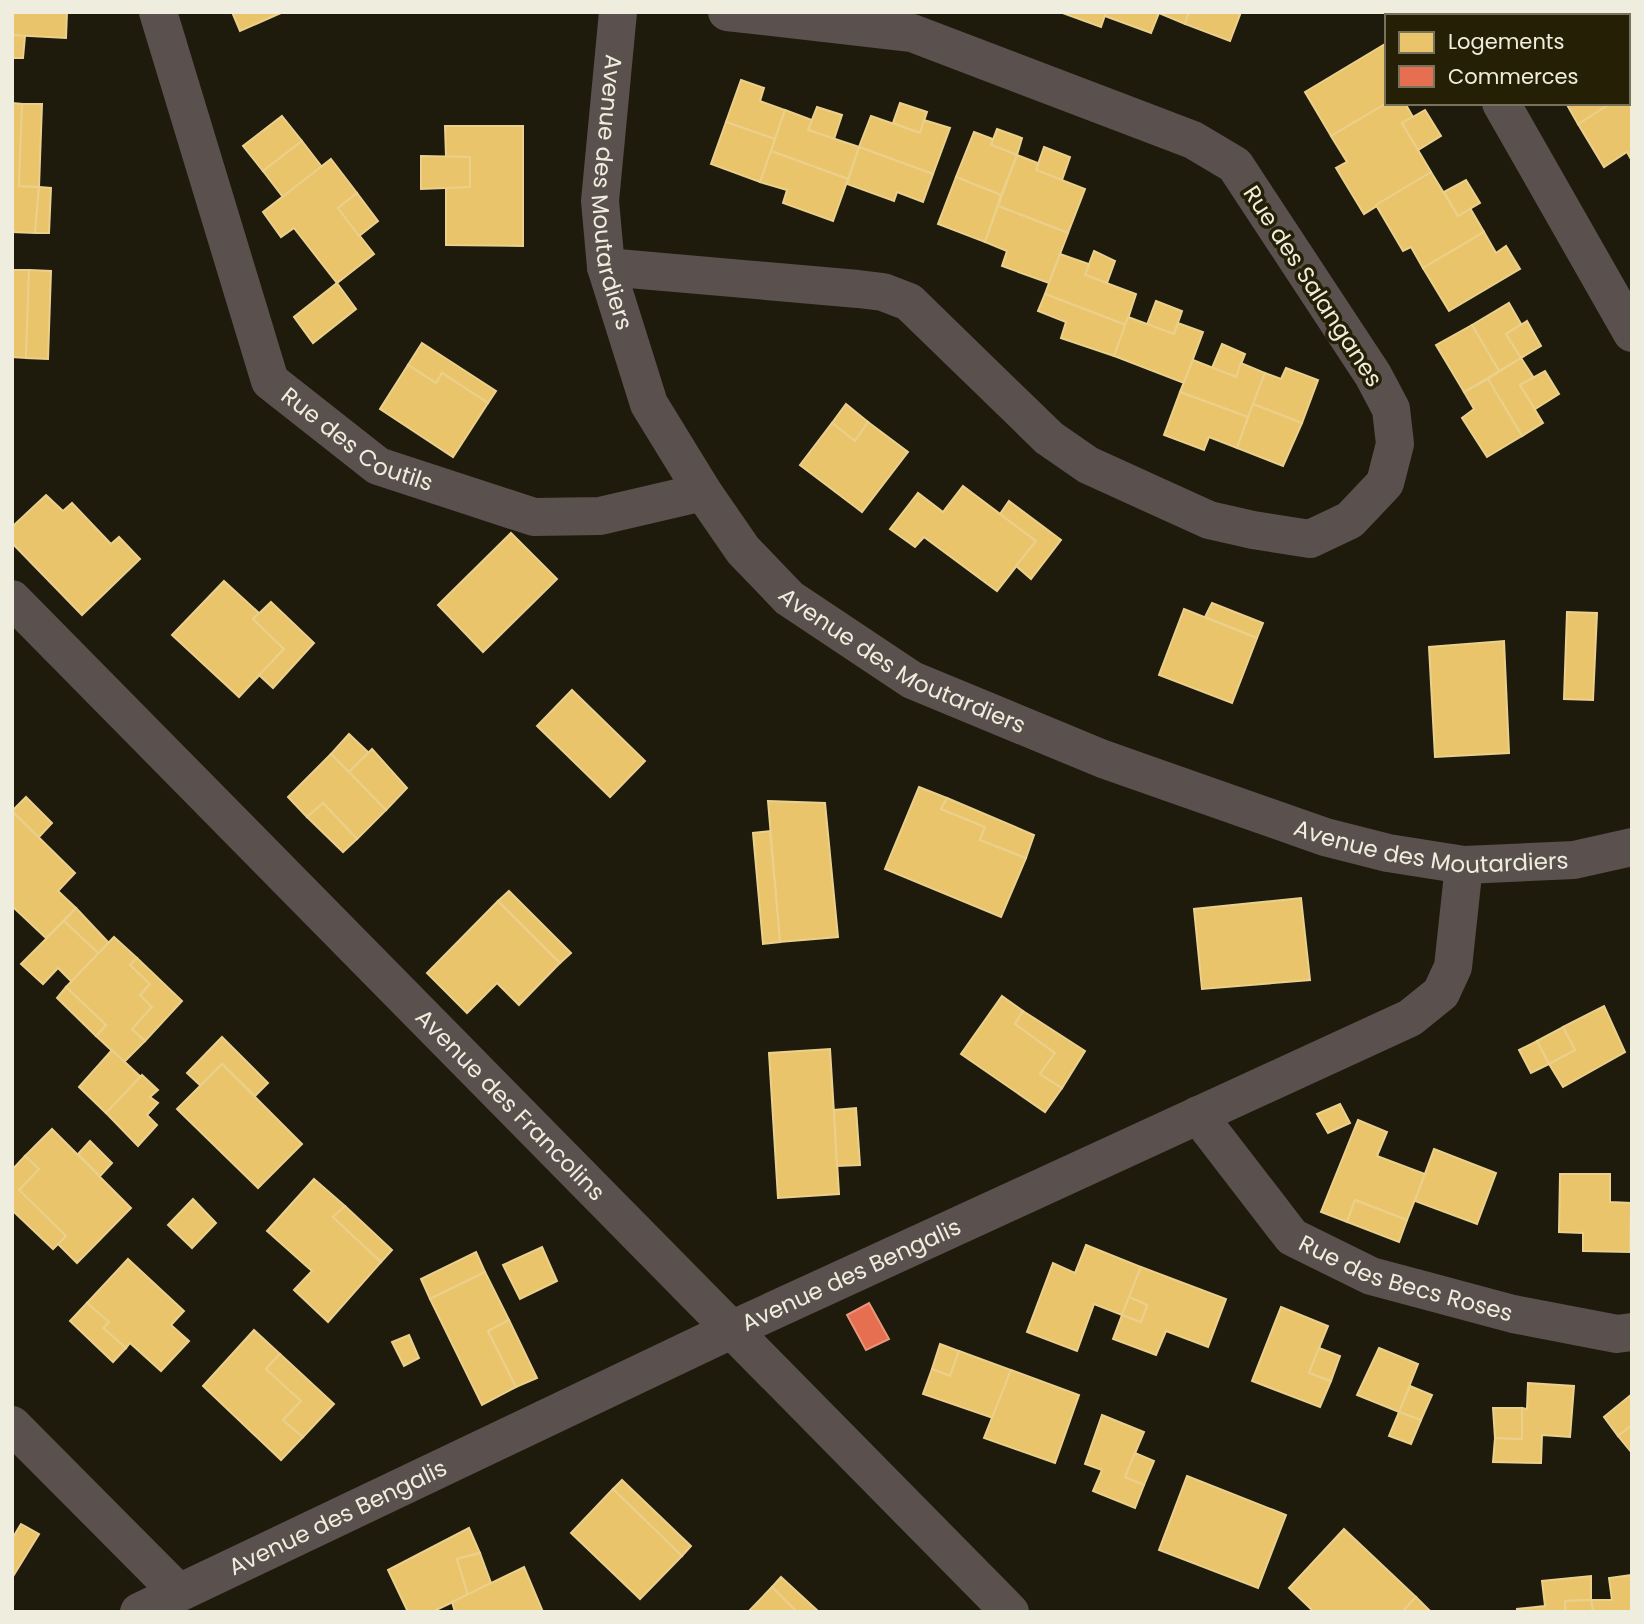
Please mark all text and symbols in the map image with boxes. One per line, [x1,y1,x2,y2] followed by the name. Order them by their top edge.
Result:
[1385,14,1630,105] legend
[1448,27,1564,56] text: Logements
[583,53,641,334] street label: Avenue des Moutardiers
[1448,62,1579,91] text: Commerces
[1236,179,1390,393] street label: Rue des Salanganes
[275,380,437,499] street label: Rue des Coutils
[771,580,1030,741] street label: Avenue des Moutardiers
[1290,811,1569,881] street label: Avenue des Moutardiers
[408,1002,612,1208] street label: Avenue des Francolins
[736,1211,966,1339] street label: Avenue des Bengalis
[1294,1227,1516,1329] street label: Rue des Becs Roses
[223,1452,452,1583] street label: Avenue des Bengalis

